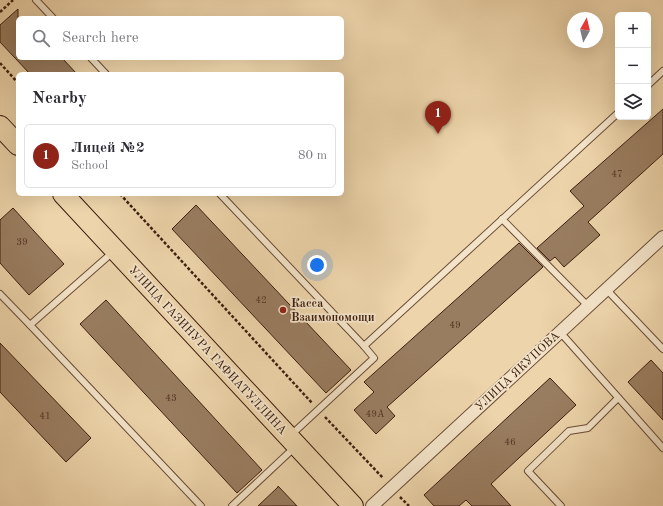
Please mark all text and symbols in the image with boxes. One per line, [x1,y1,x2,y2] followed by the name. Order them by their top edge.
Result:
[567,12,603,48] north arrow
[615,12,651,120] map controls
[615,12,651,48] button: +
[16,16,344,60] search box
[30,27,52,49] icon: search
[62,31,139,46] text: Search here
[615,48,651,84] button: −
[615,84,651,120] button: layers
[32,90,87,107] text: Nearby
[425,101,451,134] pin: 1
[71,141,145,156] text: Лицей №2
[42,149,50,162] text: 1
[298,149,327,162] text: 80 m
[71,159,108,172] text: School
[611,169,623,179] house number: 47
[16,237,28,247] house number: 39
[307,255,327,275] your location
[126,264,289,437] street label: УЛИЦА ГАЗИНУРА ГАФИАТУЛЛИНА
[255,295,267,305] house number: 42
[291,298,375,324] place label: Касса Взаимопомощи
[278,305,288,315] marker: Касса Взаимопомощи
[449,320,461,330] house number: 49
[473,330,562,414] street label: УЛИЦА ЯКУПОВА
[165,393,177,403] house number: 43
[365,409,385,419] house number: 49А
[39,411,51,421] house number: 41
[504,437,516,447] house number: 46

